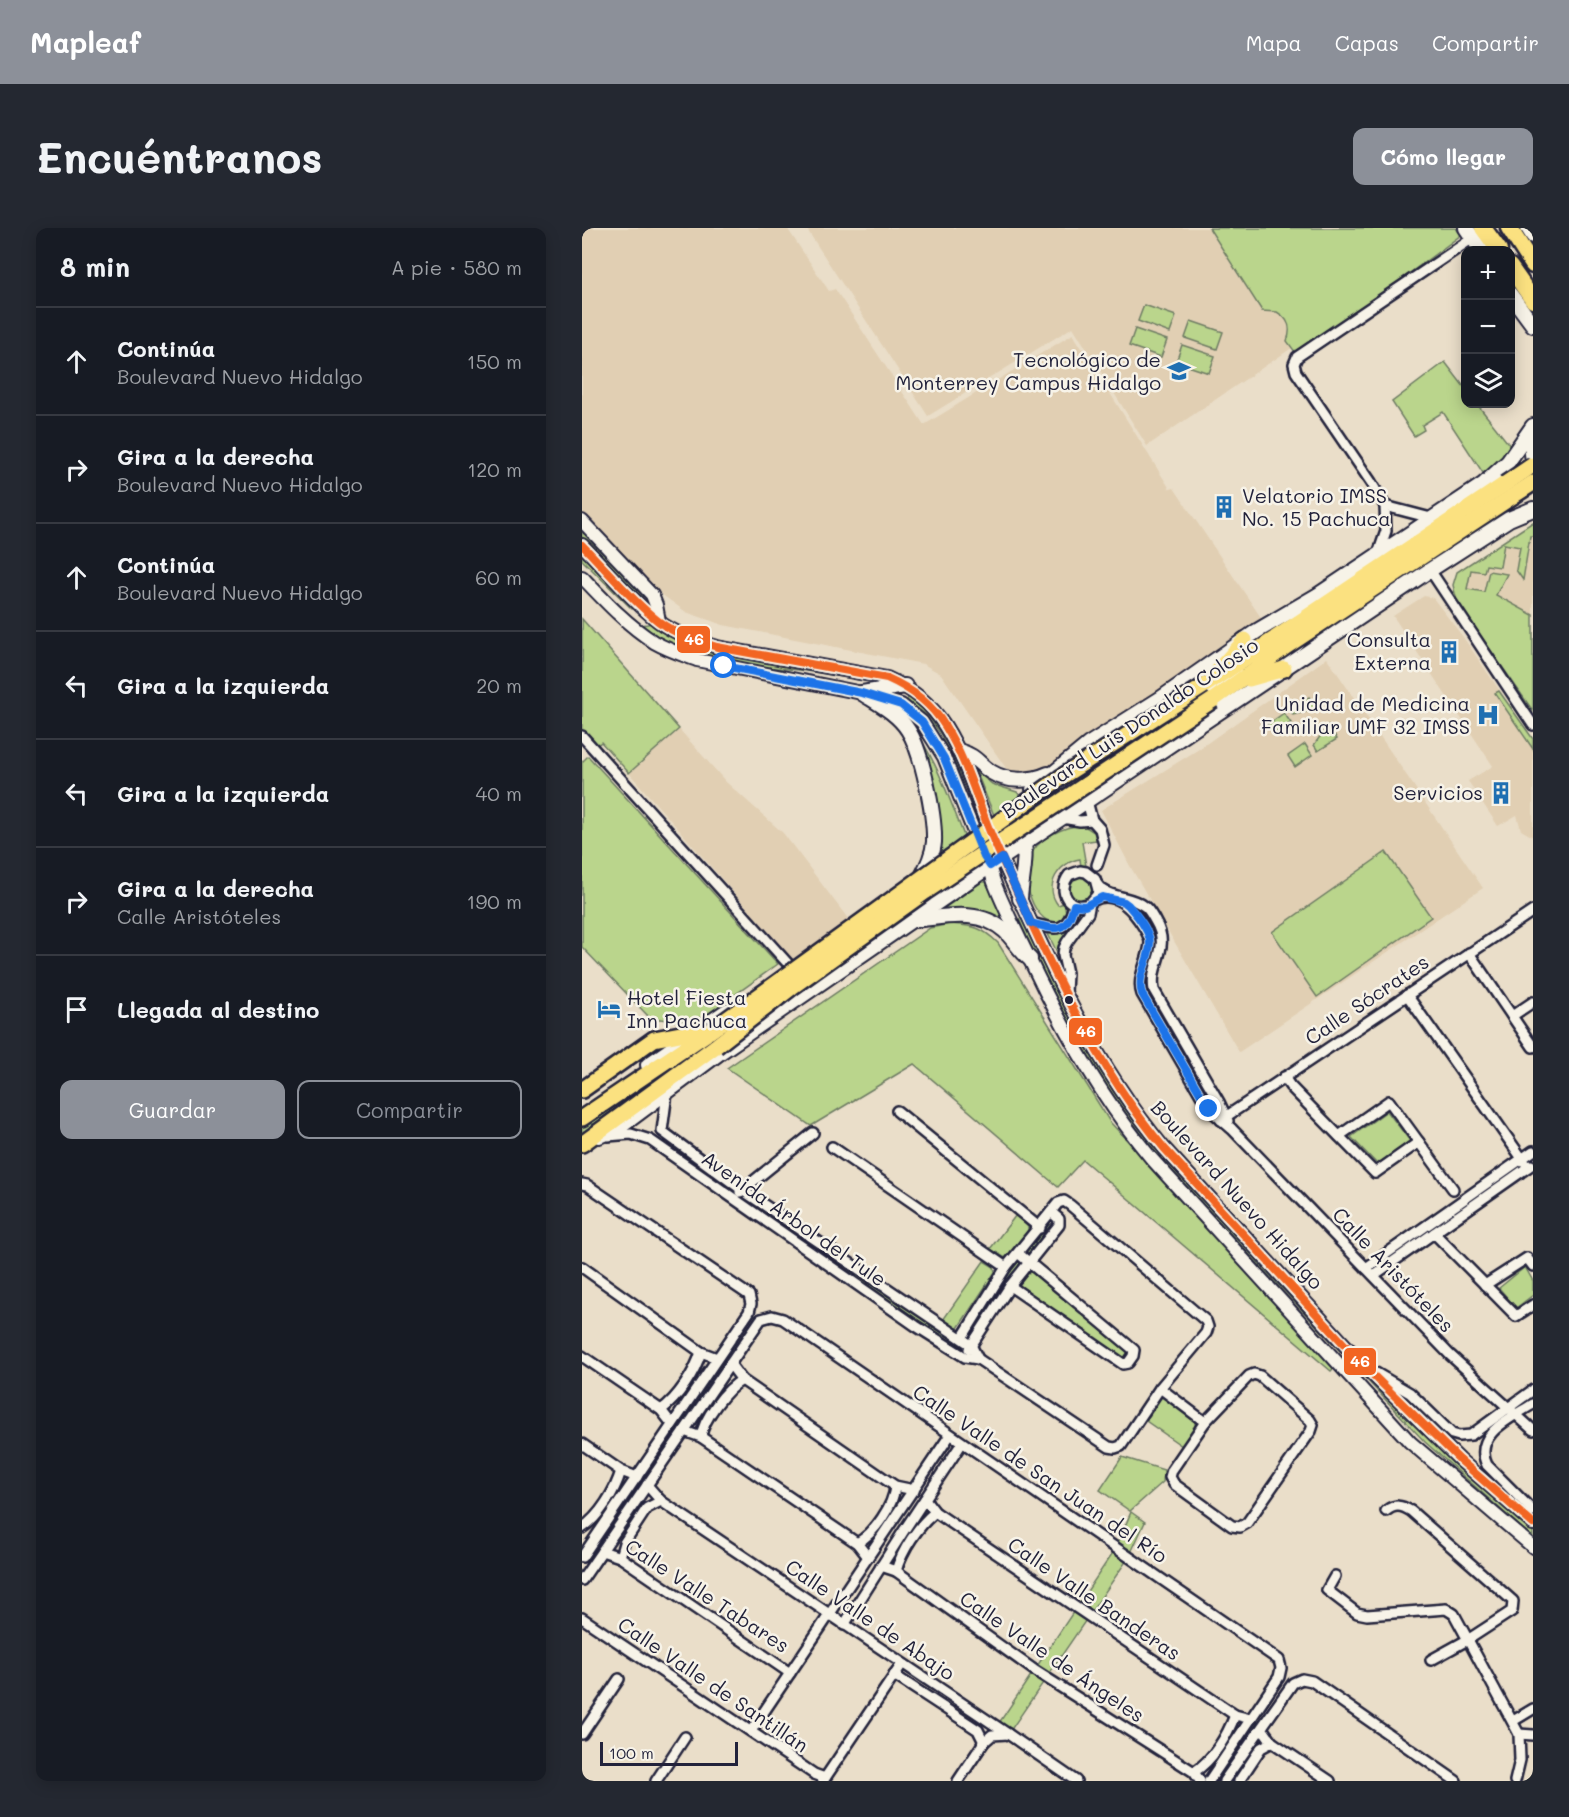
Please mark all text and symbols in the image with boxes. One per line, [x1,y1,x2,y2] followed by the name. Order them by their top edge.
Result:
[30,24,141,60] text: Mapleaf
[1246,29,1302,56] text: Mapa
[1335,29,1399,56] text: Capas
[1432,29,1539,56] text: Compartir
[1353,128,1533,185] button: Cómo llegar
[36,129,322,184] text: Encuéntranos
[1461,246,1515,408] map controls
[1461,246,1515,300] button: +
[60,250,130,284] text: 8 min
[391,254,522,280] text: A pie · 580 m
[1461,300,1515,354] button: −
[117,334,215,363] text: Continúa
[60,345,93,378] icon: ahead
[896,346,1161,395] place label: Tecnológico de Monterrey Campus Hidalgo
[467,348,522,374] text: 150 m
[1461,354,1515,408] button: layers
[1166,358,1192,384] school or university icon: Tecnológico de Monterrey Campus Hidalgo
[117,363,363,389] text: Boulevard Nuevo Hidalgo
[117,442,314,471] text: Gira a la derecha
[60,453,93,486] icon: right
[467,456,522,482] text: 120 m
[117,471,363,497] text: Boulevard Nuevo Hidalgo
[1242,482,1391,531] place label: Velatorio IMSS No. 15 Pachuca
[1211,494,1237,520] building icon: Velatorio IMSS No. 15 Pachuca
[117,550,215,579] text: Continúa
[60,561,93,594] icon: ahead
[475,564,522,590] text: 60 m
[117,579,363,605] text: Boulevard Nuevo Hidalgo
[676,625,711,654] line badge: 46
[1347,626,1431,675] place label: Consulta Externa
[684,628,704,649] text: 46
[996,631,1263,823] street label: Boulevard Luis Donaldo Colosio
[1436,639,1462,665] building icon: Consulta Externa
[710,652,736,678] route start
[60,669,93,702] icon: left
[117,671,329,700] text: Gira a la izquierda
[476,672,522,698] text: 20 m
[1261,690,1470,739] place label: Unidad de Medicina Familiar UMF 32 IMSS
[1475,702,1501,728] hospital icon: Unidad de Medicina Familiar UMF 32 IMSS
[60,777,93,810] icon: left
[117,779,329,808] text: Gira a la izquierda
[1393,779,1483,805] place label: Servicios
[476,780,522,806] text: 40 m
[1488,780,1514,806] building icon: Servicios
[117,874,314,903] text: Gira a la derecha
[60,885,93,918] icon: right
[467,888,522,914] text: 190 m
[117,903,281,929] text: Calle Aristóteles
[1300,948,1433,1050] street label: Calle Sócrates
[627,984,747,1033] place label: Hotel Fiesta Inn Pachuca
[60,993,93,1026] icon: arrive
[1063,994,1075,1006] unlabelled marker
[117,995,319,1024] text: Llegada al destino
[596,996,622,1022] hotel icon: Hotel Fiesta Inn Pachuca
[1068,1017,1103,1046] line badge: 46
[1076,1020,1096,1041] text: 46
[60,1080,285,1139] button: Guardar
[297,1080,522,1139] button: Compartir
[1146,1094,1330,1294] street label: Boulevard Nuevo Hidalgo
[1195,1095,1221,1121] route end
[697,1145,892,1292] street label: Avenida Árbol del Tule
[1327,1201,1460,1337] street label: Calle Aristóteles
[1343,1347,1377,1376] line badge: 46
[1350,1350,1370,1371] text: 46
[908,1378,1173,1568] street label: Calle Valle de San Juan del Río
[1003,1531,1186,1666] street label: Calle Valle Banderas
[621,1532,795,1658] street label: Calle Valle Tabares
[781,1553,960,1686] street label: Calle Valle de Abajo
[955,1585,1150,1728] street label: Calle Valle de Ángeles
[613,1611,814,1758] street label: Calle Valle de Santillán
[600,1739,738,1766] scale bar
[609,1742,654,1763] text: 100 m

